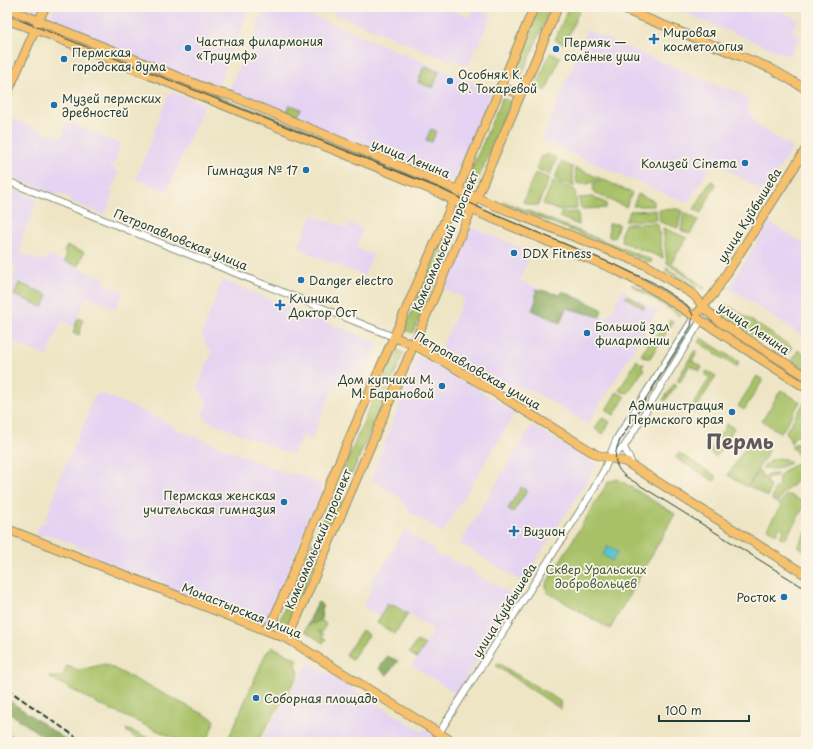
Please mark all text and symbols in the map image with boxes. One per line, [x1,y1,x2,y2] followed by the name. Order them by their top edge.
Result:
[663,23,744,55] place label: Мировая косметология
[196,32,323,64] place label: Частная филармония «Триумф»
[564,33,640,65] place label: Пермяк — солёные уши
[648,33,660,45] marker: Мировая косметология
[72,43,167,75] place label: Пермская городская дума
[183,43,193,53] marker: Частная филармония «Триумф»
[551,44,561,54] marker: Пермяк — солёные уши
[59,54,69,64] marker: Пермская городская дума
[458,65,537,97] place label: Особняк К. Ф. Токаревой
[445,76,455,86] marker: Особняк К. Ф. Токаревой
[62,89,162,121] place label: Музей пермских древностей
[49,100,59,110] marker: Музей пермских древностей
[369,134,453,182] street label: улица Ленина
[641,154,738,172] place label: Колизей Cinema
[740,158,750,168] marker: Колизей Cinema
[207,161,299,179] place label: Гимназия № 17
[713,164,786,266] street label: улица Куйбышева
[301,165,311,175] marker: Гимназия № 17
[407,168,483,314] street label: Комсомольский проспект
[111,204,251,274] street label: Петропавловская улица
[522,244,592,262] place label: DDX Fitness
[509,248,519,258] marker: DDX Fitness
[309,271,394,289] place label: Danger electro
[296,275,306,285] marker: Danger electro
[288,289,357,321] place label: Клиника Доктор Ост
[714,297,794,359] street label: улица Ленина
[274,299,286,311] marker: Клиника Доктор Ост
[595,317,670,349] place label: Большой зал филармонии
[411,326,545,414] street label: Петропавловская улица
[582,328,592,338] marker: Большой зал филармонии
[337,370,434,402] place label: Дом купчихи М. М. Барановой
[437,381,447,391] marker: Дом купчихи М. М. Барановой
[628,396,724,428] place label: Администрация Пермского края
[727,407,737,417] marker: Администрация Пермского края
[706,426,774,456] district label: Пермь
[280,466,356,612] street label: Комсомольский проспект
[143,486,276,518] place label: Пермская женская учительская гимназия
[279,497,289,507] marker: Пермская женская учительская гимназия
[523,522,566,540] place label: Визион
[508,525,520,537] marker: Визион
[468,559,541,661] street label: улица Куйбышева
[545,560,647,592] park label: Сквер Уральских добровольцев
[179,578,305,642] street label: Монастырская улица
[736,588,777,606] place label: Росток
[779,592,789,602] marker: Росток
[264,689,378,707] place label: Соборная площадь
[251,693,261,703] marker: Соборная площадь
[659,697,749,723] scale bar
[665,701,702,719] text: 100 m

